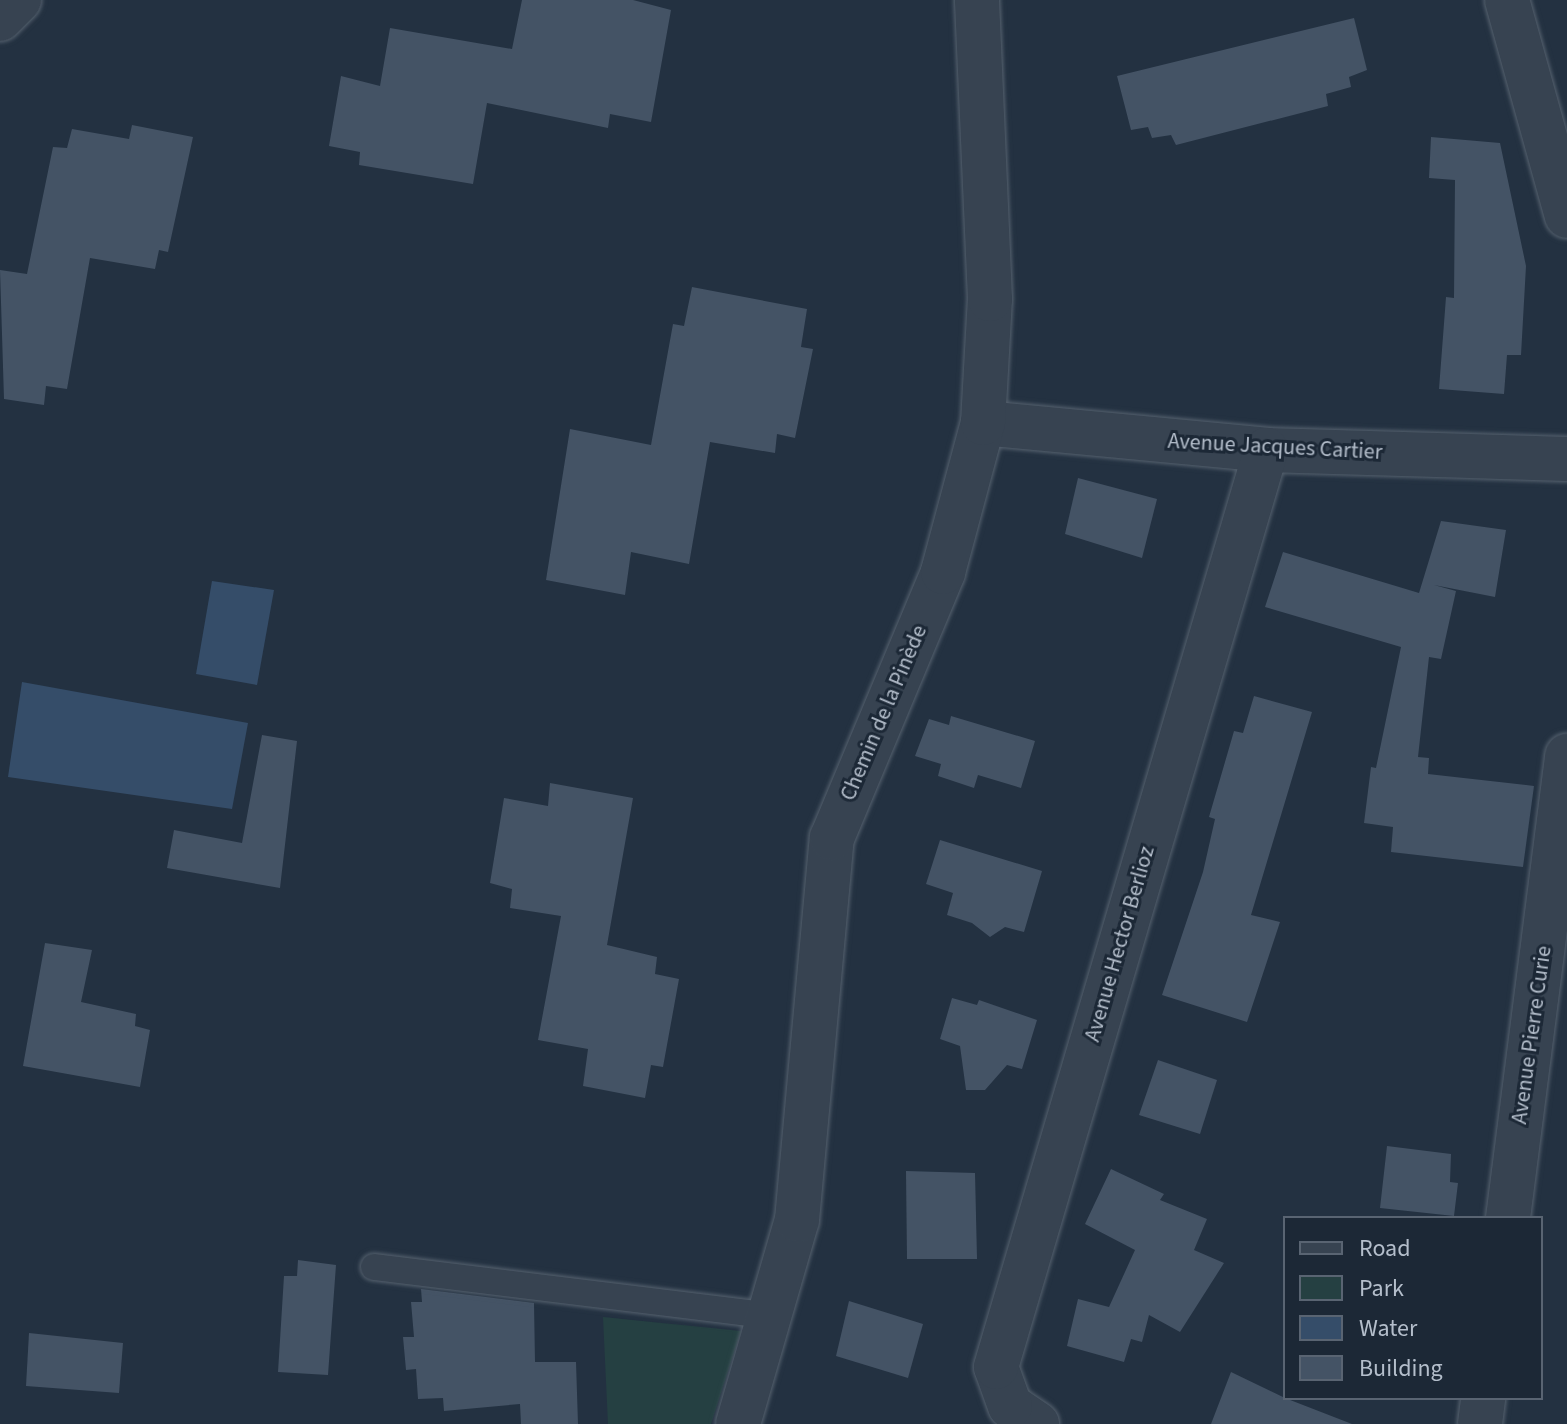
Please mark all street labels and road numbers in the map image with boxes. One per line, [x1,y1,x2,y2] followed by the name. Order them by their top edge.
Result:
[1167,428,1383,466] street label: Avenue Jacques Cartier
[835,621,933,805] street label: Chemin de la Pinède
[1079,843,1161,1045] street label: Avenue Hector Berlioz
[1506,944,1558,1126] street label: Avenue Pierre Curie

